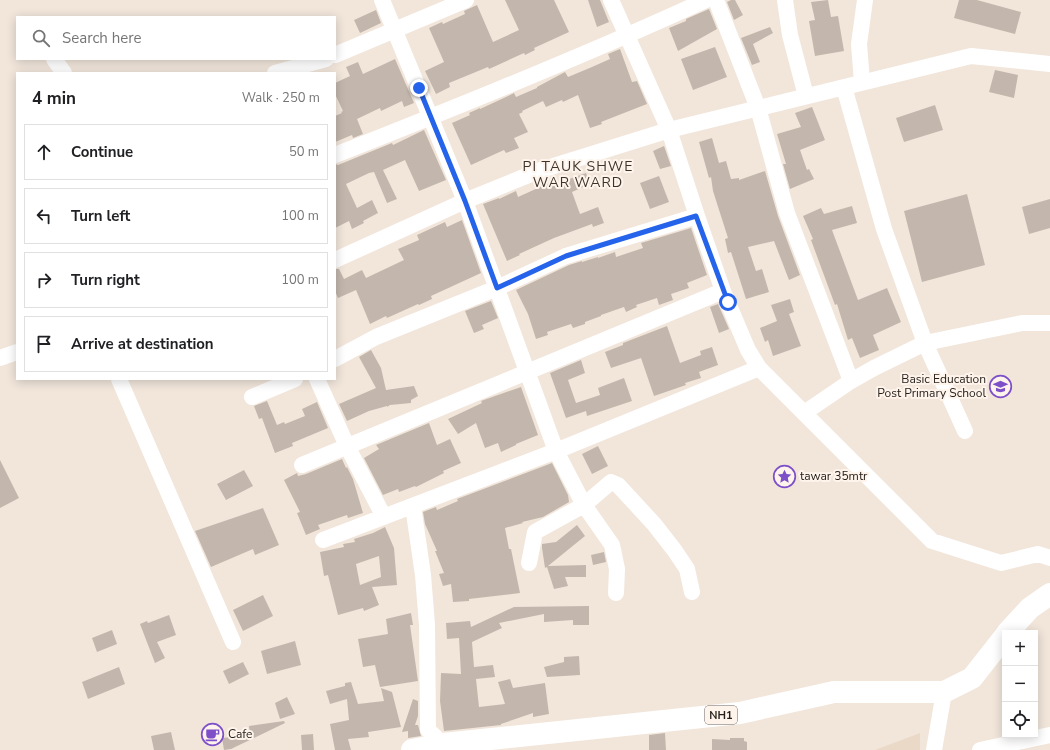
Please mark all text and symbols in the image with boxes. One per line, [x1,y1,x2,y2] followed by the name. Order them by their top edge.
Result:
[16,16,336,60] search box
[30,27,52,49] icon: search
[62,28,142,48] text: Search here
[410,79,428,97] route end
[32,87,76,110] text: 4 min
[242,89,320,107] text: Walk · 250 m
[33,141,55,163] icon: ahead
[71,142,133,162] text: Continue
[289,143,319,161] text: 50 m
[523,157,633,192] district label: PI TAUK SHWE WAR WARD
[33,205,55,227] icon: left
[71,206,130,226] text: Turn left
[281,207,319,225] text: 100 m
[33,269,55,291] icon: right
[71,270,140,290] text: Turn right
[281,271,319,289] text: 100 m
[719,293,737,311] route start
[33,333,55,355] icon: arrive
[71,334,214,354] text: Arrive at destination
[877,371,986,401] place label: Basic Education Post Primary School
[988,373,1014,399] school or university icon: Basic Education Post Primary School
[772,463,798,489] place icon: tawar 35mtr
[800,468,868,484] place label: tawar 35mtr
[1002,630,1038,738] map controls
[1002,630,1038,666] button: +
[1002,666,1038,702] button: −
[1002,702,1038,738] button: locate
[705,706,737,724] road number: NH1
[200,721,226,747] cafe icon: Cafe
[228,726,252,742] place label: Cafe

